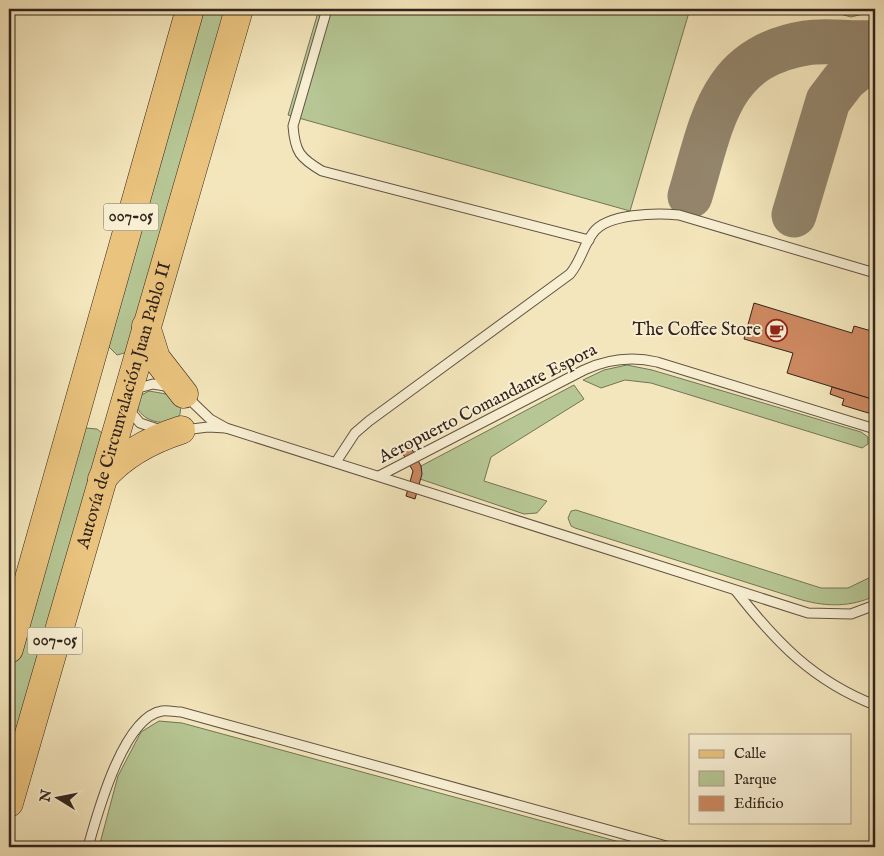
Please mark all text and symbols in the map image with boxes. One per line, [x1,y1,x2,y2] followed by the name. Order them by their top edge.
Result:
[104,203,158,230] road number: 007-05
[71,259,177,552] street label: Autovía de Circunvalación Juan Pablo II
[765,318,789,342] cafe icon: The Coffee Store
[632,319,761,342] place label: The Coffee Store
[374,339,601,470] street label: Aeropuerto Comandante Espora
[28,627,82,654] road number: 007-05
[689,734,852,824] legend
[734,744,766,763] text: Calle
[734,770,777,789] text: Parque
[32,774,82,824] north arrow
[36,788,56,804] text: N
[734,794,784,813] text: Edificio

